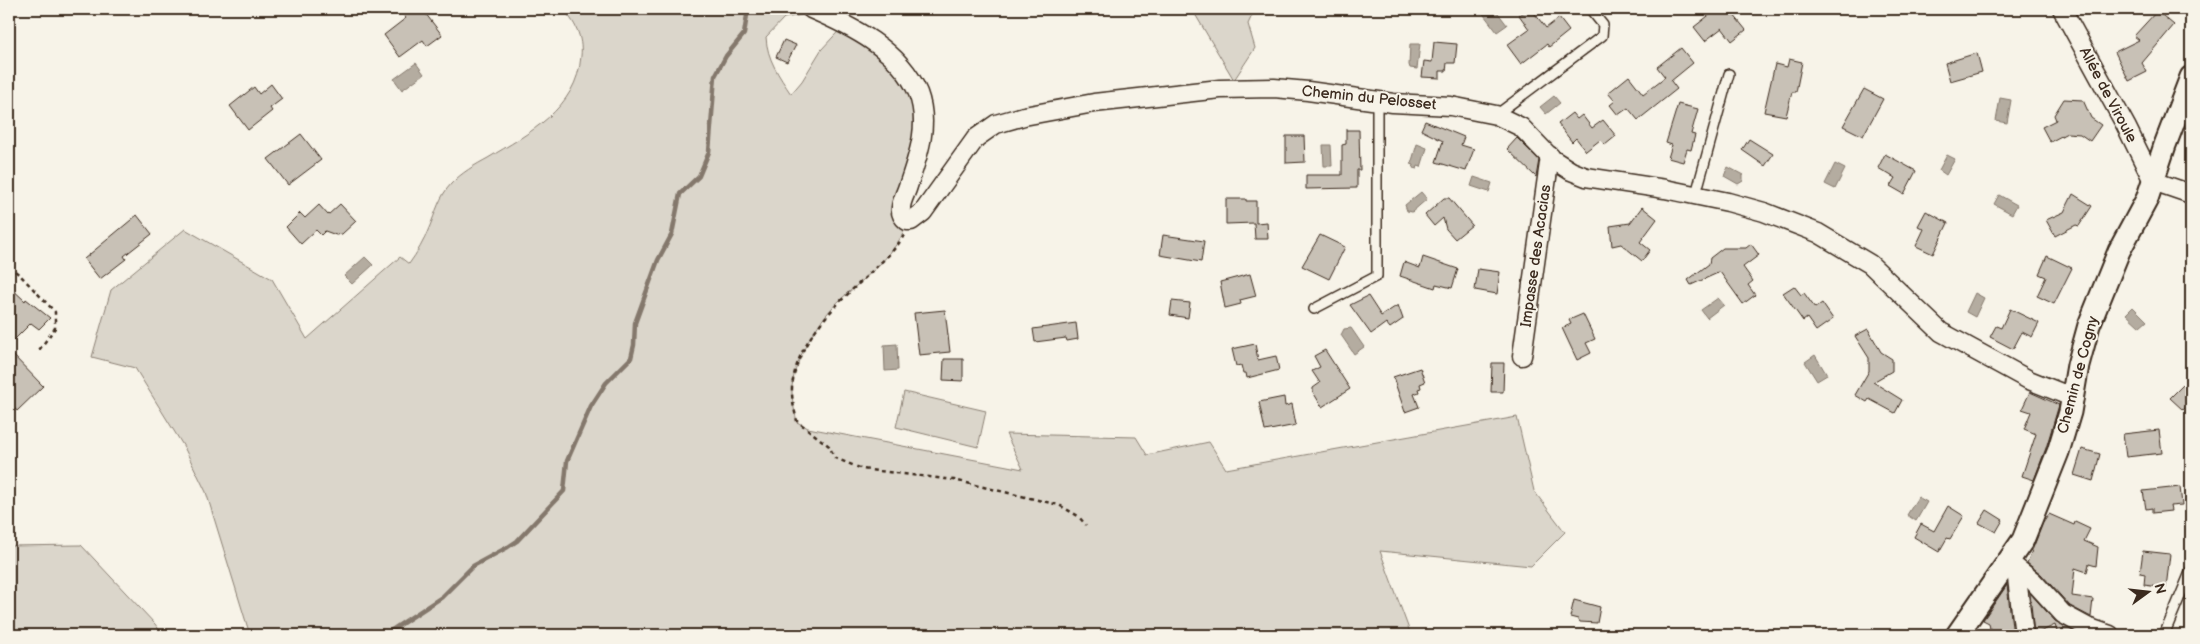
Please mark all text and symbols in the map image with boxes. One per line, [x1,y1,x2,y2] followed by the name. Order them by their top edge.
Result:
[2075,44,2141,146] street label: Allée de Viroule
[1301,81,1438,115] street label: Chemin du Pelosset
[1517,183,1555,328] street label: Impasse des Acacias
[2053,314,2103,436] street label: Chemin de Cogny
[2122,566,2172,616] north arrow
[2151,581,2170,596] text: N

